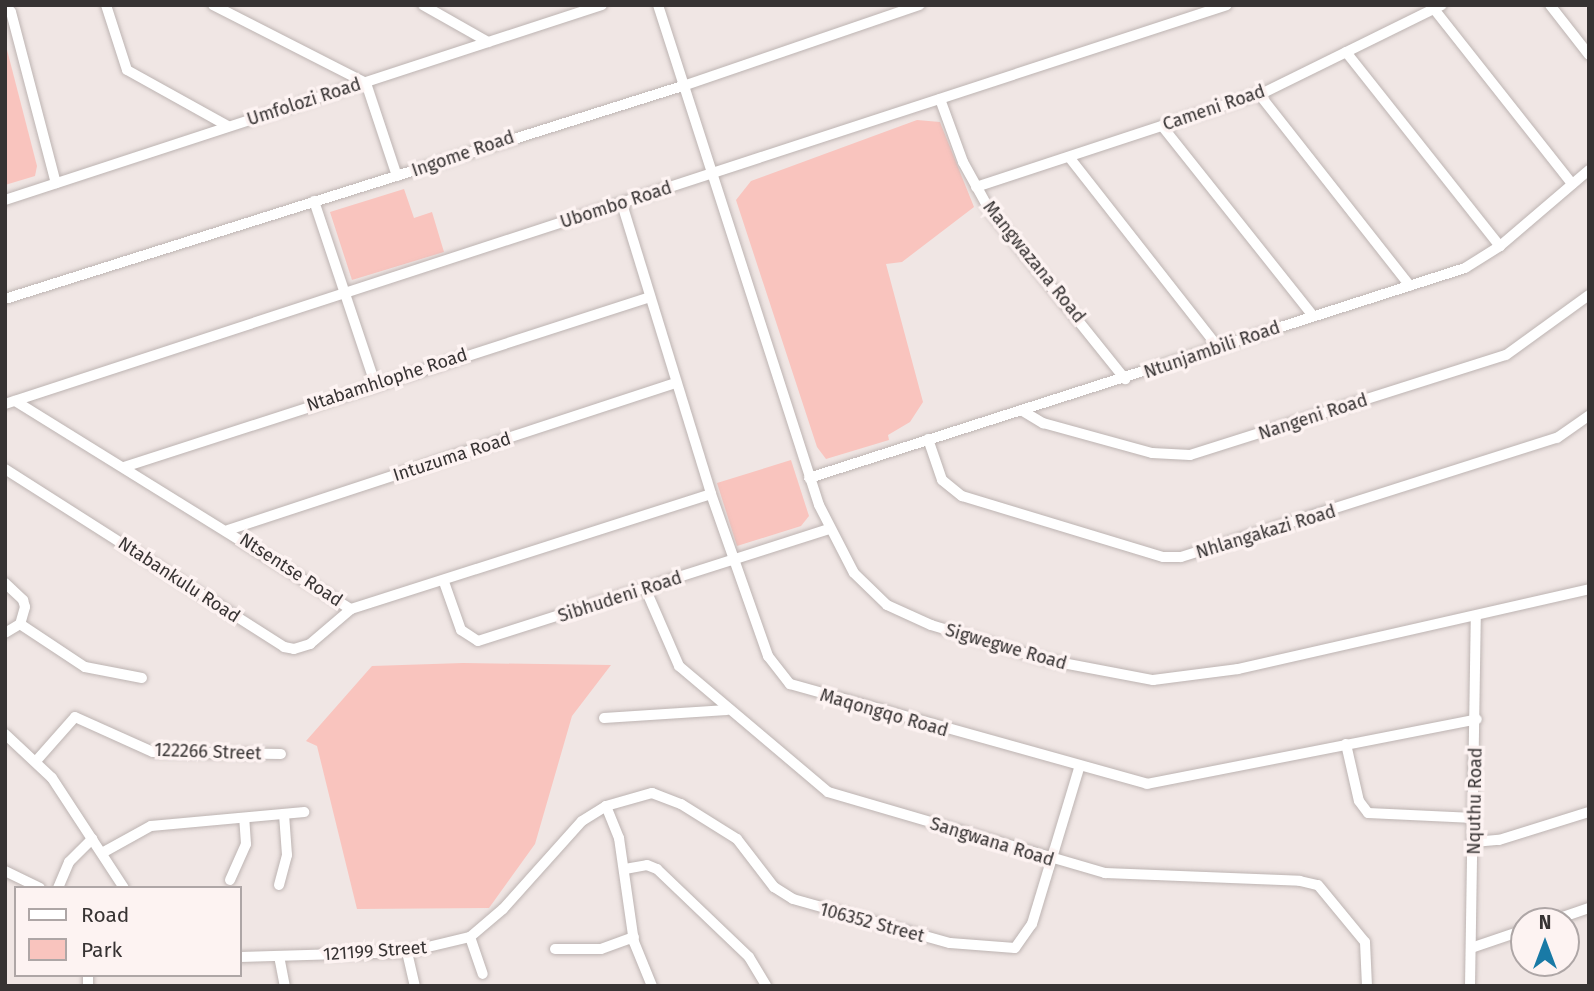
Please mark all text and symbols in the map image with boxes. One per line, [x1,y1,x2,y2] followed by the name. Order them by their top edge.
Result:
[244,73,364,131] street label: Umfolozi Road
[1160,80,1268,136] street label: Cameni Road
[409,126,517,182] street label: Ingome Road
[557,177,675,233] street label: Ubombo Road
[978,197,1090,327] street label: Mangwazana Road
[1141,317,1283,383] street label: Ntunjambili Road
[304,344,470,416] street label: Ntabamhlophe Road
[1256,389,1370,445] street label: Nangeni Road
[390,428,514,486] street label: Intuzuma Road
[1193,500,1339,564] street label: Nhlangakazi Road
[235,529,347,611] street label: Ntsentse Road
[114,533,244,627] street label: Ntabankulu Road
[555,567,685,627] street label: Sibhudeni Road
[943,619,1069,675] street label: Sigwegwe Road
[817,684,951,742] street label: Maqongqo Road
[154,739,262,765] street label: 122266 Street
[1463,747,1487,855] street label: Nquthu Road
[927,813,1057,871] street label: Sangwana Road
[14,886,242,977] legend
[817,899,927,947] street label: 106352 Street
[81,902,129,928] text: Road
[1510,907,1580,977] north arrow
[1539,911,1551,934] text: N
[81,937,122,963] text: Park
[322,937,428,965] street label: 121199 Street

